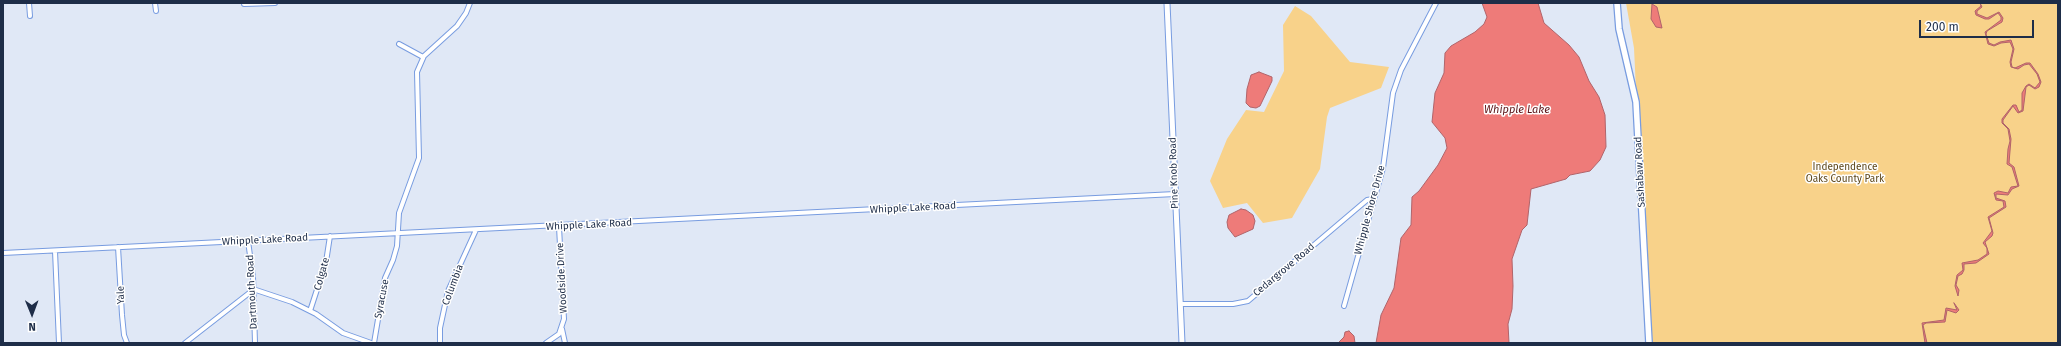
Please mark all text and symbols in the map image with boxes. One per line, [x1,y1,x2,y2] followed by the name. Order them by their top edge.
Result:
[1921,12,2036,38] scale bar
[1926,20,1959,34] text: 200 m
[1484,103,1550,117] water label: Whipple Lake
[1632,136,1648,208] street label: Sashabaw Road
[1167,137,1181,209] street label: Pine Knob Road
[1806,161,1884,184] park label: Independence Oaks County Park
[1352,164,1388,256] street label: Whipple Shore Drive
[870,200,956,216] street label: Whipple Lake Road
[546,217,632,233] street label: Whipple Lake Road
[222,232,308,248] street label: Whipple Lake Road
[1251,241,1317,299] street label: Cedargrove Road
[554,242,570,314] street label: Woodside Drive
[244,254,260,330] street label: Dartmouth Road
[312,256,332,292] street label: Colgate
[440,263,466,307] street label: Columbia
[372,278,392,320] street label: Syracuse
[115,286,127,304] street label: Yale
[12,294,52,334] north arrow
[28,320,36,333] text: N

